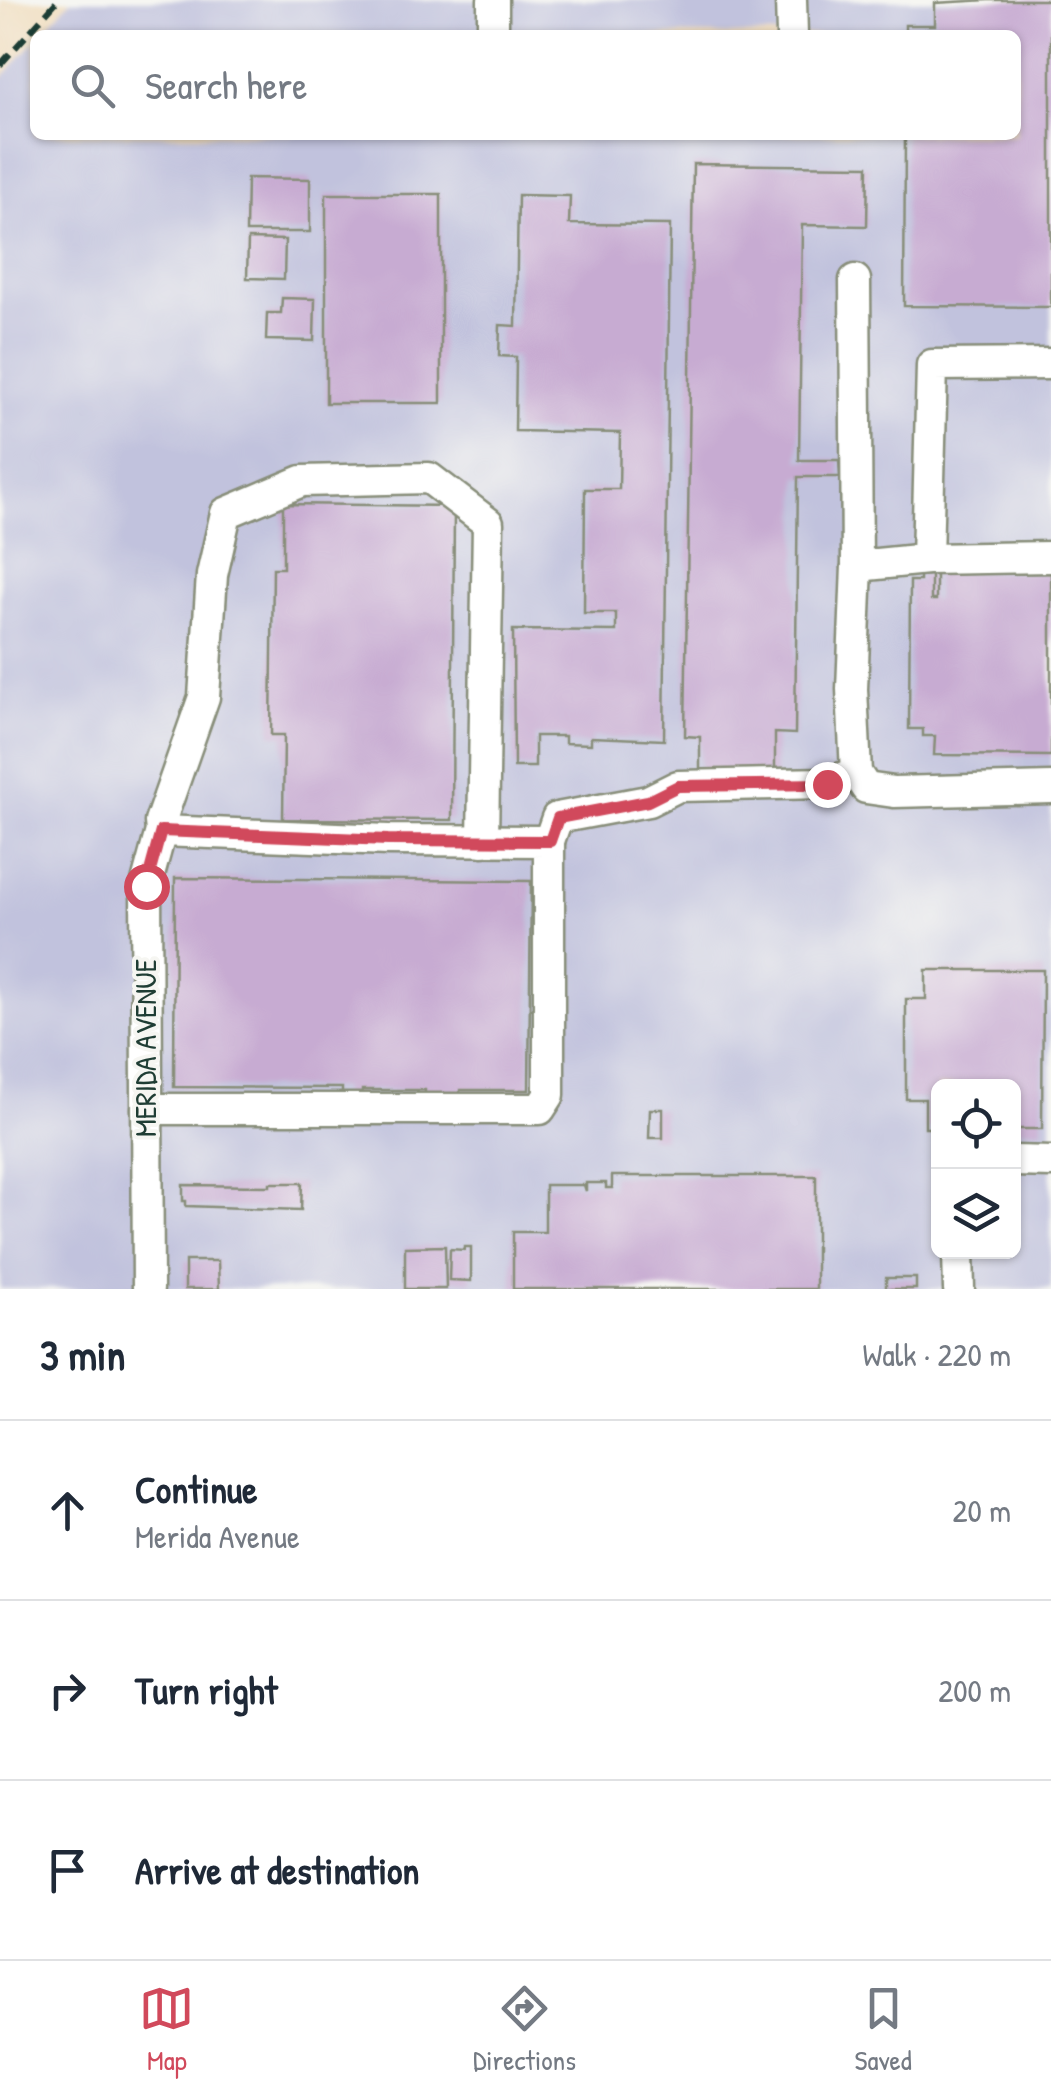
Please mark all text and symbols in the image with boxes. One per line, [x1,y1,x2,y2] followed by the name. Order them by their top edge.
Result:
[30,30,1021,140] search box
[65,58,120,113] icon: search
[145,59,307,111] text: Search here
[805,762,851,808] route end
[124,864,170,910] route start
[125,959,165,1137] street label: MERIDA AVENUE
[931,1079,1021,1259] map controls
[931,1079,1021,1169] button: locate
[931,1169,1021,1259] button: layers
[40,1326,125,1383] text: 3 min
[862,1333,1011,1376] text: Walk · 220 m
[135,1463,257,1515] text: Continue
[40,1483,95,1538] icon: ahead
[953,1489,1011,1532] text: 20 m
[135,1515,300,1558] text: Merida Avenue
[40,1663,95,1718] icon: right
[135,1664,278,1716] text: Turn right
[938,1669,1011,1712] text: 200 m
[40,1843,95,1898] icon: arrive
[135,1844,419,1896] text: Arrive at destination
[139,1981,194,2079] tab: Map
[473,1981,576,2079] tab: Directions
[855,1981,912,2079] tab: Saved

